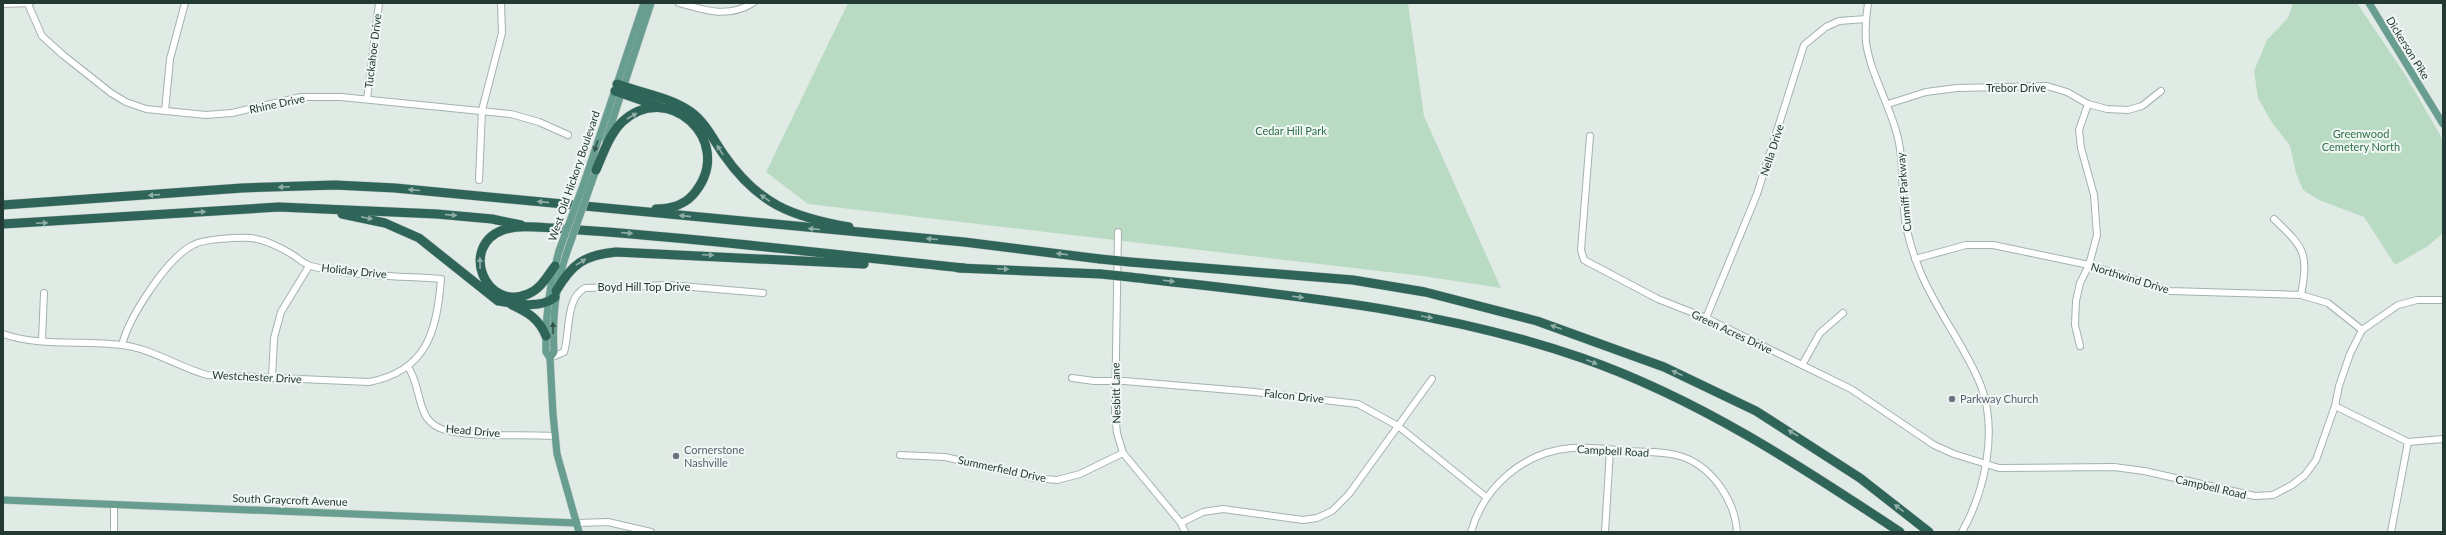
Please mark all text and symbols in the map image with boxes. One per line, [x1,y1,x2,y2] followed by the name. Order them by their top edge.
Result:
[361,13,384,89] street label: Tuckahoe Drive
[2384,14,2433,82] street label: Dickerson Pike
[1986,81,2046,94] street label: Trebor Drive
[248,91,306,116] street label: Rhine Drive
[545,109,602,243] street label: West Old Hickory Boulevard
[626,112,638,119] one-way arrow
[1757,122,1786,177] street label: Nella Drive
[1255,124,1327,137] park label: Cedar Hill Park
[2322,127,2400,153] park label: Greenwood Cemetery North
[593,141,599,153] one-way arrow
[717,144,724,156] one-way arrow
[1894,152,1913,232] street label: Cunniff Parkway
[278,183,290,190] one-way arrow
[408,186,420,193] one-way arrow
[148,192,160,199] one-way arrow
[760,194,770,202] one-way arrow
[537,198,549,205] one-way arrow
[194,209,206,215] one-way arrow
[445,212,457,219] one-way arrow
[679,213,691,219] one-way arrow
[361,216,373,222] one-way arrow
[36,220,49,226] one-way arrow
[808,225,820,232] one-way arrow
[621,230,633,237] one-way arrow
[926,236,938,243] one-way arrow
[1055,251,1068,257] one-way arrow
[702,252,714,259] one-way arrow
[477,256,483,269] one-way arrow
[576,258,586,266] one-way arrow
[2089,259,2171,296] street label: Northwind Drive
[321,261,388,280] street label: Holiday Drive
[997,266,1009,273] one-way arrow
[1163,278,1175,285] one-way arrow
[598,280,691,293] street label: Boyd Hill Top Drive
[1292,294,1304,300] one-way arrow
[1690,307,1775,356] street label: Green Acres Drive
[1420,314,1433,320] one-way arrow
[550,321,556,334] one-way arrow
[1549,324,1561,330] one-way arrow
[1587,360,1599,366] one-way arrow
[1108,362,1123,424] street label: Nesbitt Lane
[212,368,302,385] street label: Westchester Drive
[1672,370,1683,376] one-way arrow
[1263,386,1325,405] street label: Falcon Drive
[1960,392,2038,405] place label: Parkway Church
[1947,394,1957,404] marker: Parkway Church
[445,422,501,439] street label: Head Drive
[1788,429,1798,437] one-way arrow
[1577,442,1650,459] street label: Campbell Road
[684,443,744,469] place label: Cornerstone Nashville
[671,451,681,461] marker: Cornerstone Nashville
[957,453,1048,484] street label: Summerfield Drive
[2174,472,2248,501] street label: Campbell Road
[232,491,348,508] street label: South Graycroft Avenue
[1893,504,1904,512] one-way arrow

